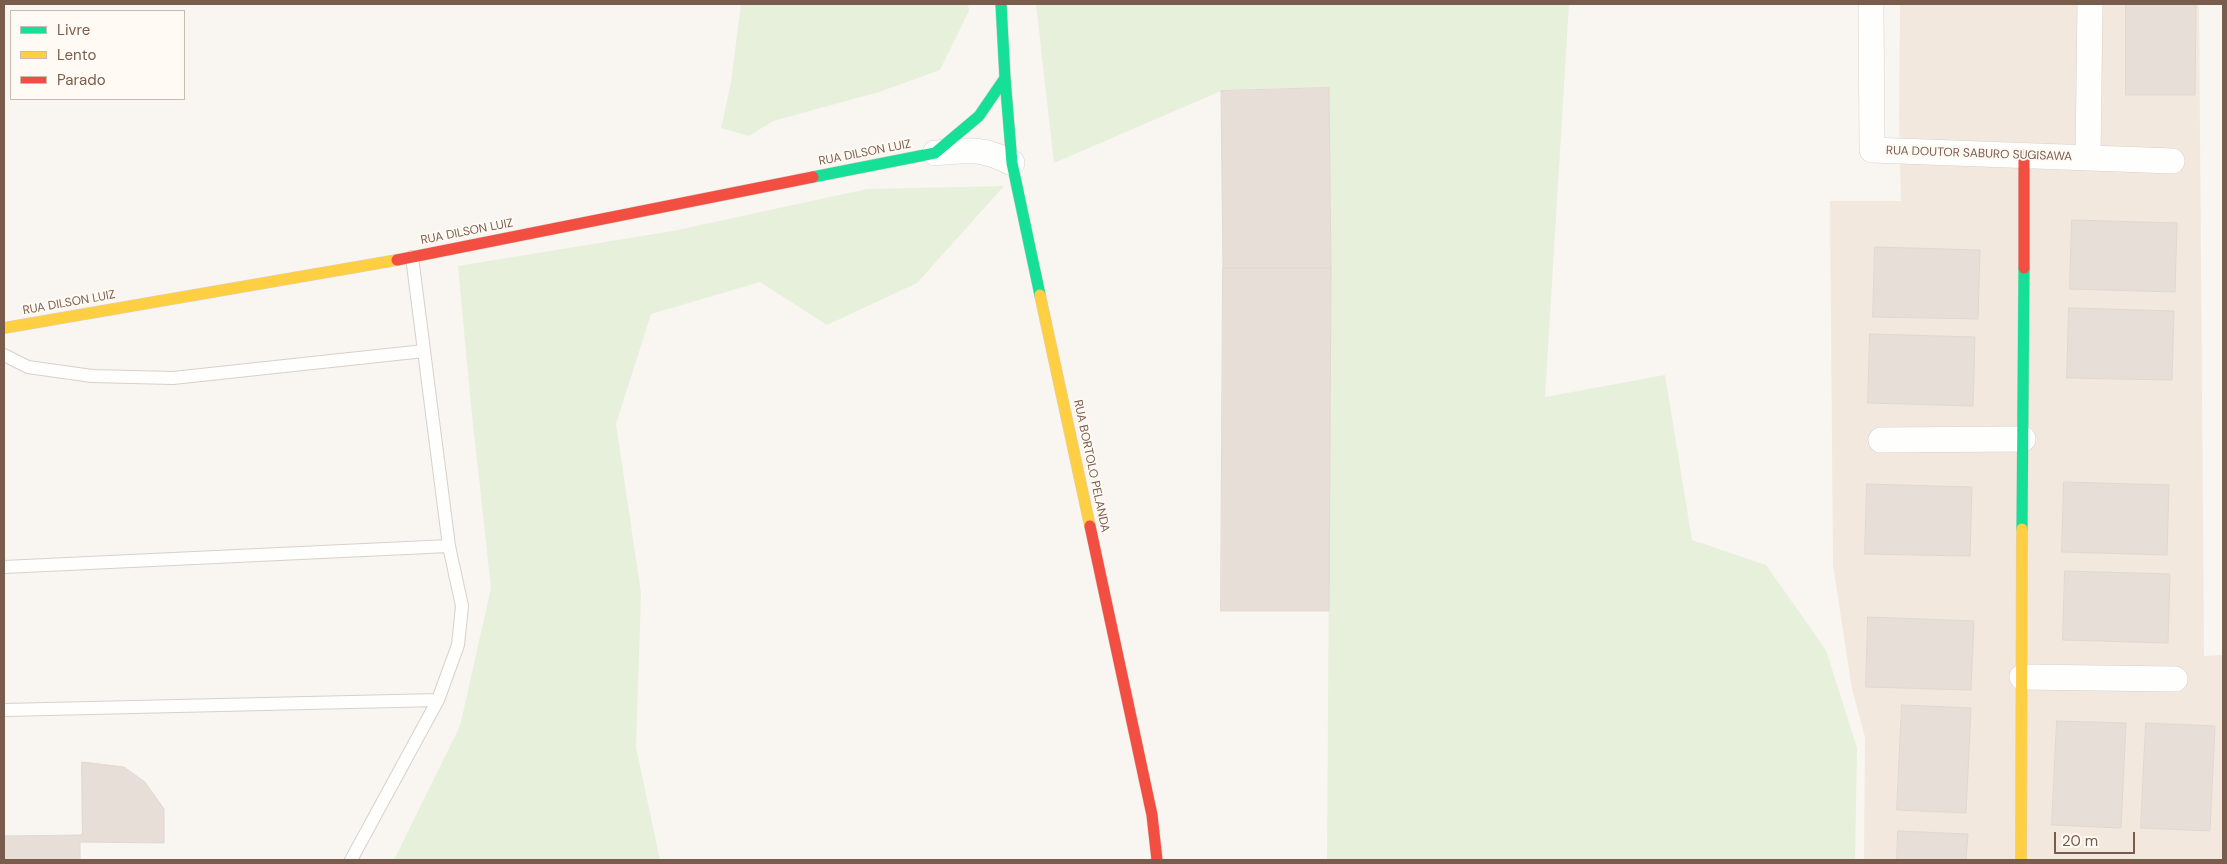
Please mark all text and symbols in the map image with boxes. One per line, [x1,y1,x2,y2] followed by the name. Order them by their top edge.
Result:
[10,10,185,100] legend
[57,20,90,40] text: Livre
[57,45,96,65] text: Lento
[57,70,106,90] text: Parado
[818,137,912,169] street label: RUA DILSON LUIZ
[1886,144,2072,164] street label: RUA DOUTOR SABURO SUGISAWA
[420,216,514,248] street label: RUA DILSON LUIZ
[22,288,116,318] street label: RUA DILSON LUIZ
[1070,398,1112,534] street label: RUA BORTOLO PELANDA
[2057,822,2138,854] scale bar
[2062,831,2098,851] text: 20 m

